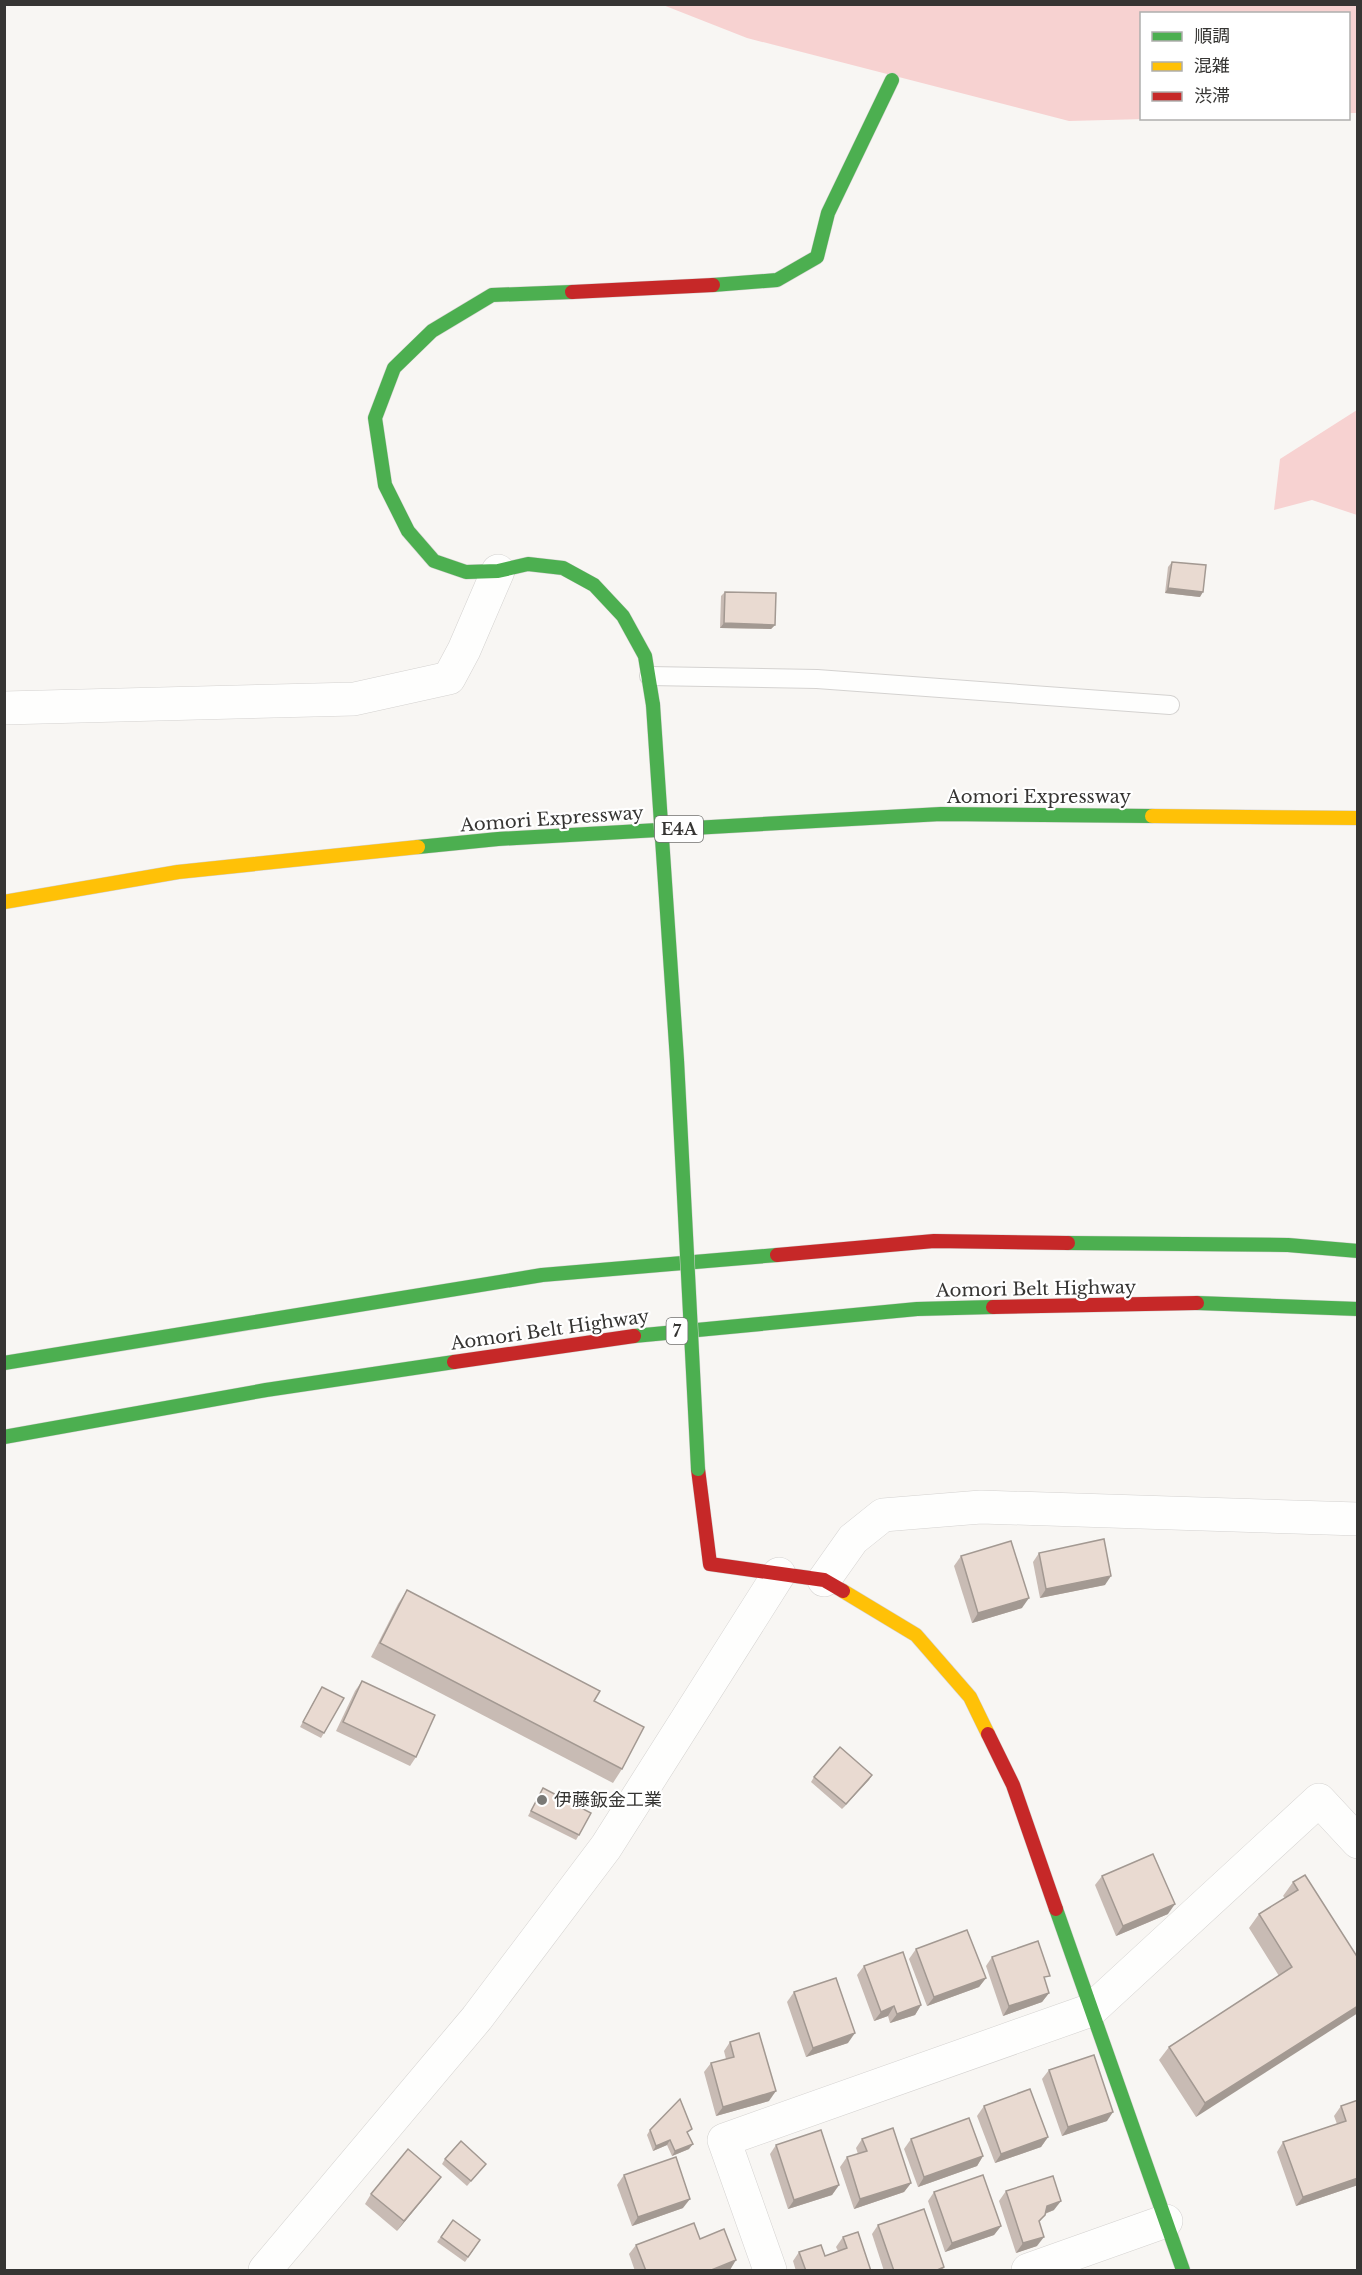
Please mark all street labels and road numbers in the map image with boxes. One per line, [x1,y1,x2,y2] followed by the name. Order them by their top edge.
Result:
[946,786,1131,808] street label: Aomori Expressway
[459,802,645,836] street label: Aomori Expressway
[655,816,703,842] road number: E4A
[935,1276,1137,1302] street label: Aomori Belt Highway
[448,1305,651,1355] street label: Aomori Belt Highway
[666,1318,688,1344] road number: 7

